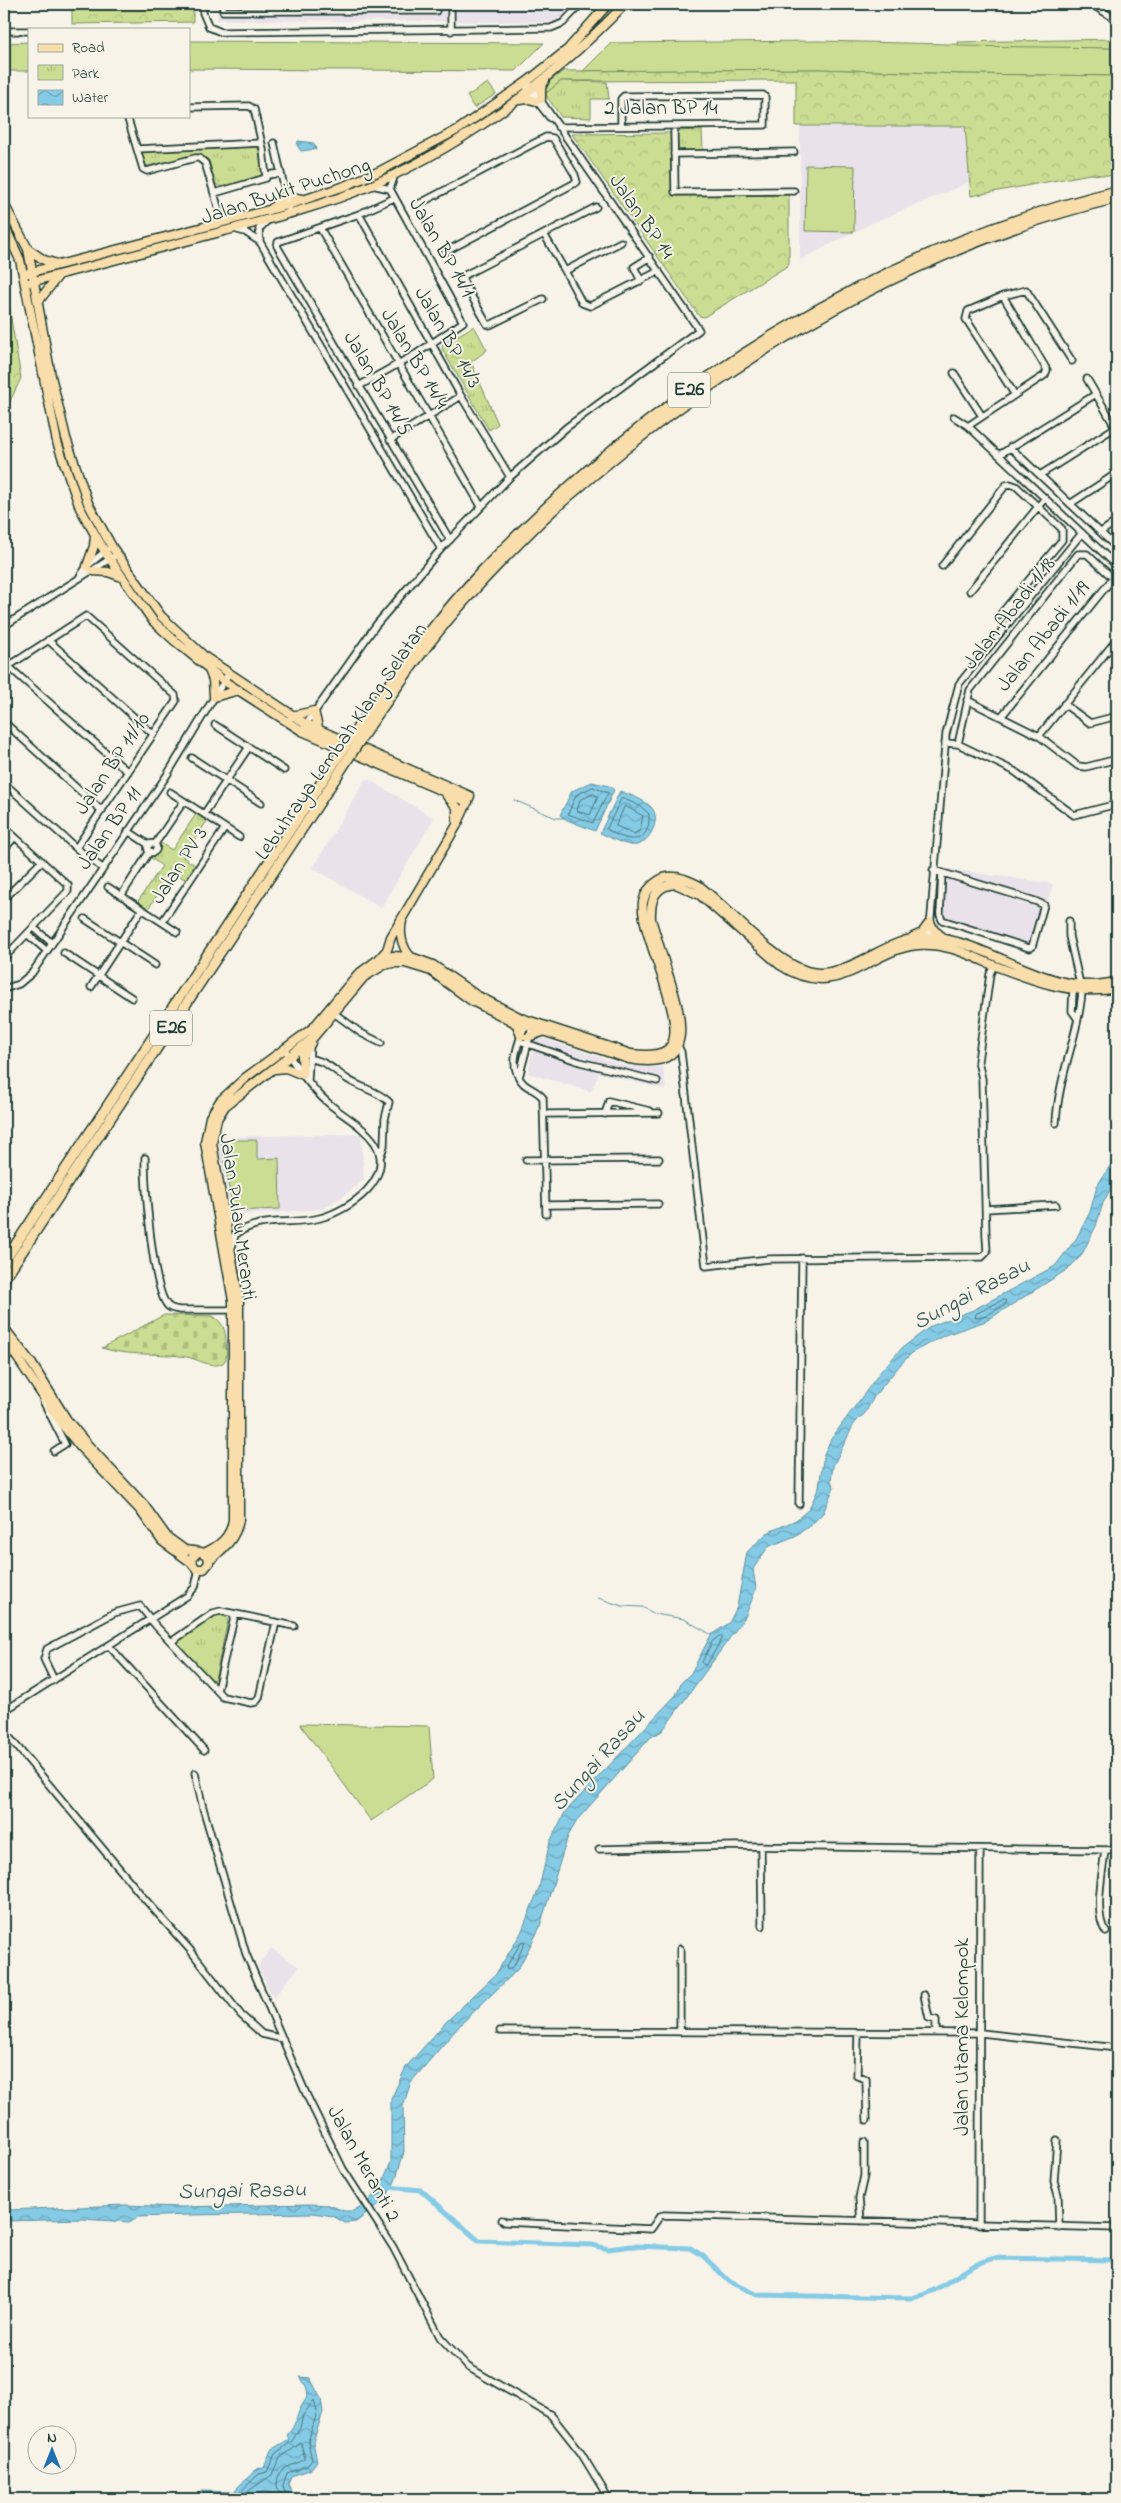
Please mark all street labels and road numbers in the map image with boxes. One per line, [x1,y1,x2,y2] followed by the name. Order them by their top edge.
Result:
[604,94,718,124] street label: 2 Jalan BP 14
[198,150,375,235] street label: Jalan Bukit Puchong
[601,168,681,266] street label: Jalan BP 14
[400,192,482,304] street label: Jalan BP 14/1
[406,282,488,394] street label: Jalan BP 14/3
[372,303,456,415] street label: Jalan BP 14/4
[335,326,419,442] street label: Jalan BP 14/5
[668,372,710,408] road number: E26
[956,551,1064,677] street label: Jalan Abadi 1/18
[990,575,1098,699] street label: Jalan Abadi 1/19
[248,617,437,868] street label: Lebuhraya Lembah Klang Selatan
[68,707,158,821] street label: Jalan BP 11/10
[70,781,150,877] street label: Jalan BP 11
[144,821,216,911] street label: Jalan PV 3
[150,1010,192,1046] road number: E26
[210,1132,264,1302] street label: Jalan Pulau Meranti
[948,1937,978,2136] street label: Jalan Utama Kelompok
[319,2100,407,2228] street label: Jalan Meranti 2

